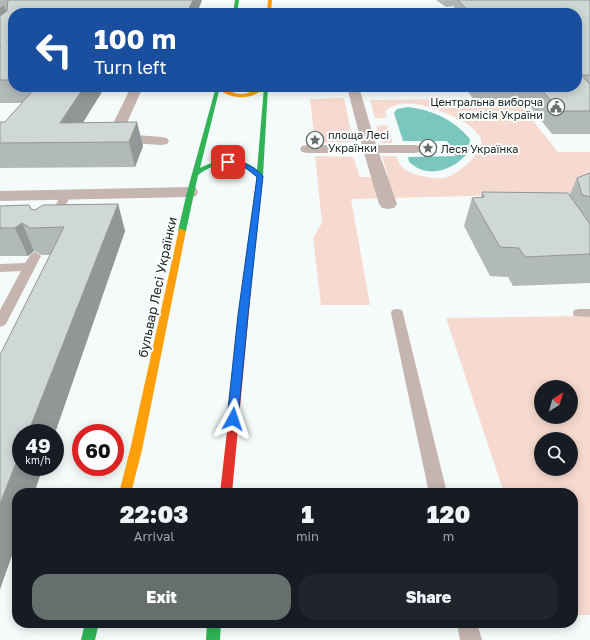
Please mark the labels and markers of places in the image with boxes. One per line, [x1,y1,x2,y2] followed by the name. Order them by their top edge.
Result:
[430,95,543,121] place label: Центральна виборча комісія України
[546,97,566,117] public building icon: Центральна виборча комісія України
[328,128,389,154] place label: площа Лесі Українки
[305,130,325,150] place icon: площа Лесі Українки
[418,138,438,158] place icon: Леся Українка
[441,142,519,155] place label: Леся Українка
[211,145,245,179] pin

